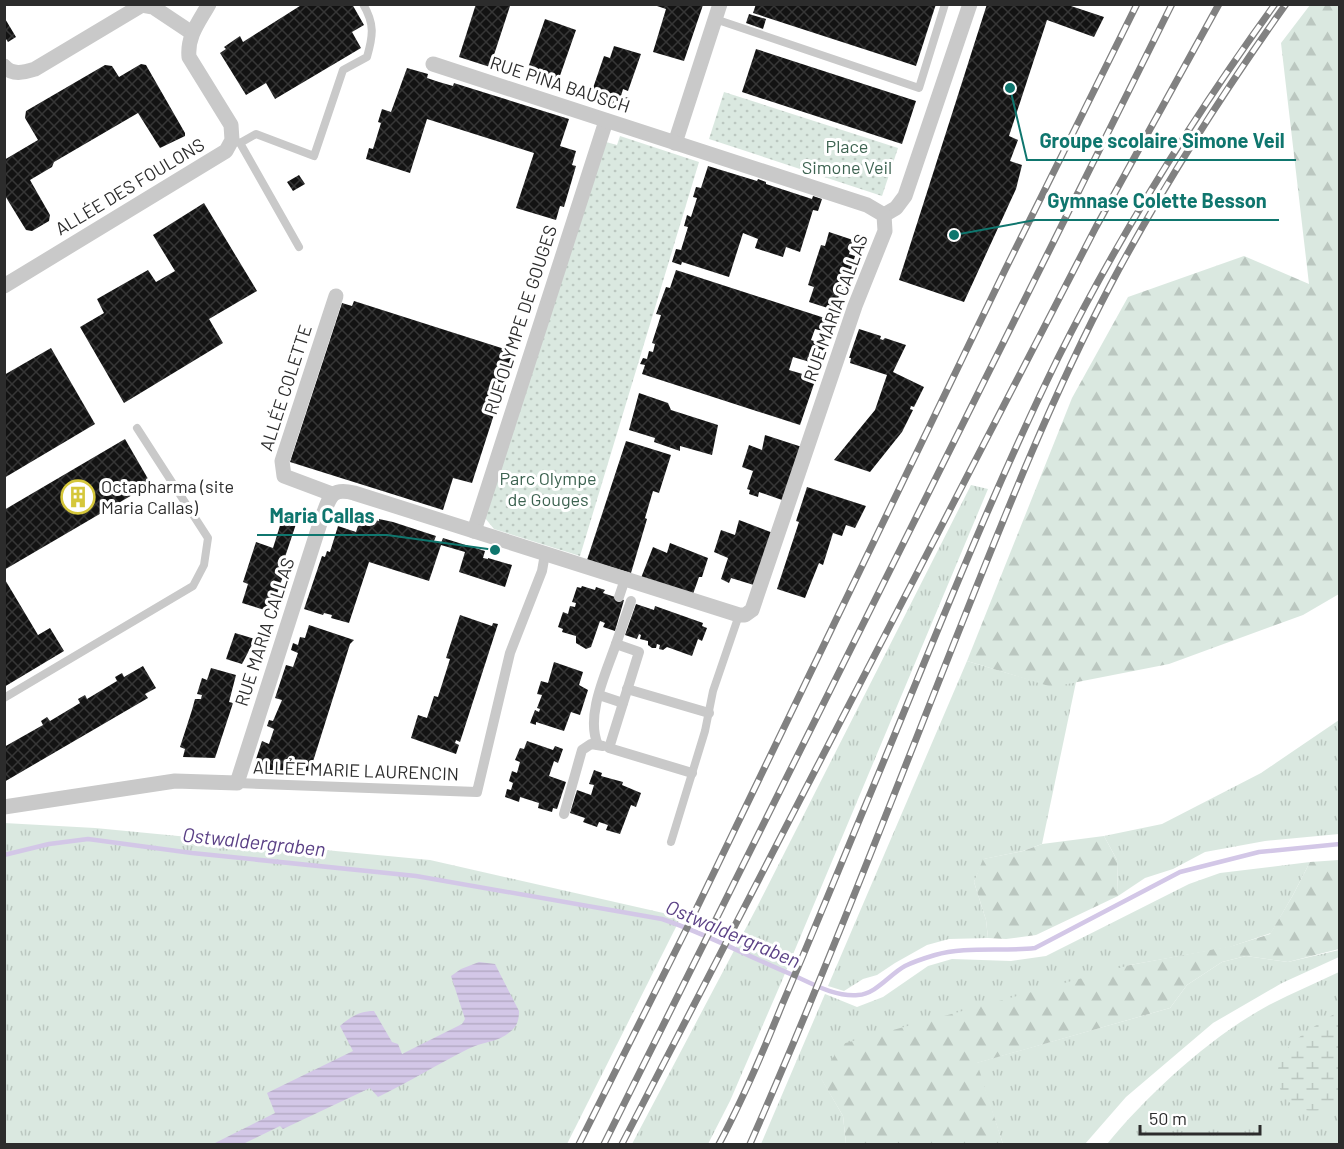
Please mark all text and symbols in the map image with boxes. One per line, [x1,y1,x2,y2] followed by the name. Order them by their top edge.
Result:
[488,51,633,117] street label: RUE PINA BAUSCH
[1027,122,1296,160] callout: Groupe scolaire Simone Veil
[1039,128,1285,152] text: Groupe scolaire Simone Veil
[51,133,208,239] street label: ALLÉE DES FOULONS
[802,135,892,178] park label: Place Simone Veil
[1035,182,1279,220] callout: Gymnase Colette Besson
[1047,188,1267,212] text: Gymnase Colette Besson
[479,222,561,417] street label: RUE OLYMPE DE GOUGES
[798,231,872,384] street label: RUE MARIA CALLAS
[254,322,316,454] street label: ALLÉE COLETTE
[499,467,597,510] park label: Parc Olympe de Gouges
[101,475,234,518] place label: Octapharma (site Maria Callas)
[60,479,96,515] building icon: Octapharma (site Maria Callas)
[257,497,387,535] callout: Maria Callas
[269,503,375,527] text: Maria Callas
[230,555,298,709] street label: RUE MARIA CALLAS
[253,755,459,785] street label: ALLÉE MARIE LAURENCIN
[181,822,327,860] water label: Ostwaldergraben
[663,894,804,972] water label: Ostwaldergraben
[1140,1098,1260,1136] scale bar
[1149,1107,1187,1129] text: 50 m

